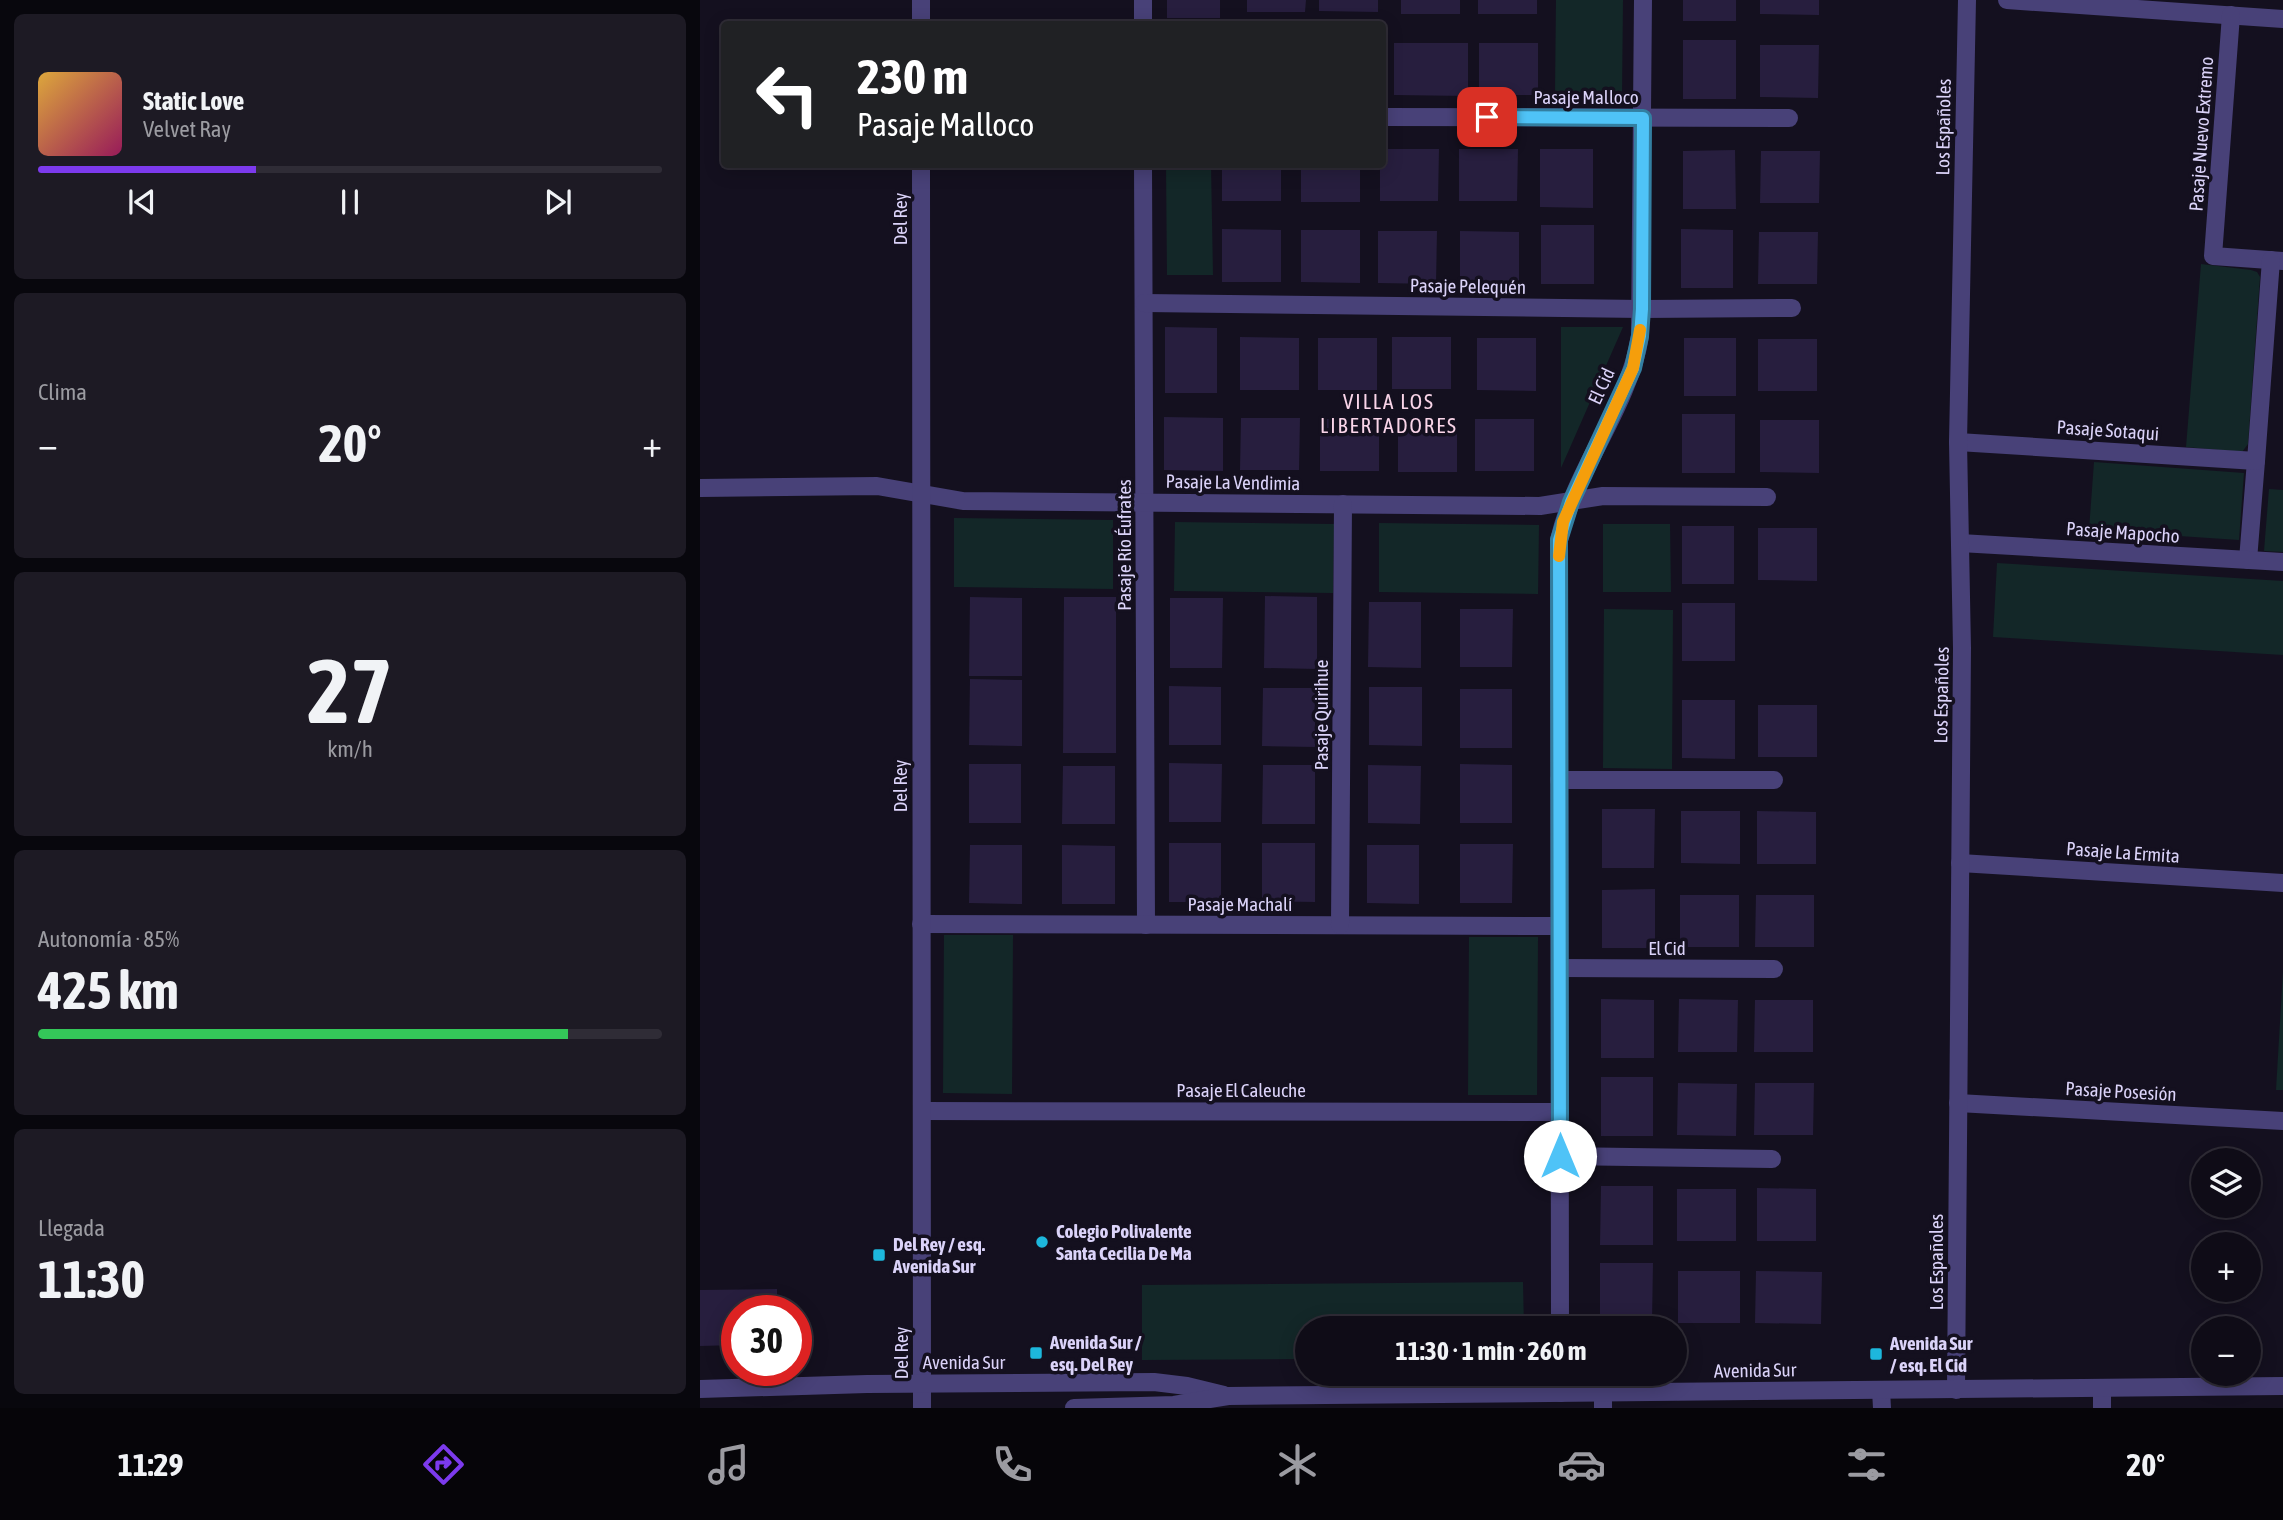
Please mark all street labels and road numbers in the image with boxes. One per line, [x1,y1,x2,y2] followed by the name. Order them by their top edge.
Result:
[2185,56,2217,212] street label: Pasaje Nuevo Extremo
[1931,78,1955,175] street label: Los Españoles
[1533,86,1639,108] street label: Pasaje Malloco
[889,192,911,245] street label: Del Rey
[1410,274,1526,298] street label: Pasaje Pelequén
[1583,364,1619,408] street label: El Cid
[2056,415,2160,445] street label: Pasaje Sotaqui
[1166,470,1300,494] street label: Pasaje La Vendimia
[1113,479,1135,611] street label: Pasaje Río Éufrates
[2066,517,2180,547] street label: Pasaje Mapocho
[1929,646,1953,743] street label: Los Españoles
[1310,660,1332,770] street label: Pasaje Quirihue
[889,759,911,812] street label: Del Rey
[2065,837,2181,867] street label: Pasaje La Ermita
[1188,893,1292,915] street label: Pasaje Machalí
[1648,937,1686,959] street label: El Cid
[2065,1077,2177,1105] street label: Pasaje Posesión
[1176,1079,1306,1101] street label: Pasaje El Caleuche
[1925,1213,1947,1310] street label: Los Españoles
[890,1326,912,1379] street label: Del Rey
[923,1351,1006,1373] street label: Avenida Sur
[1714,1358,1797,1382] street label: Avenida Sur

